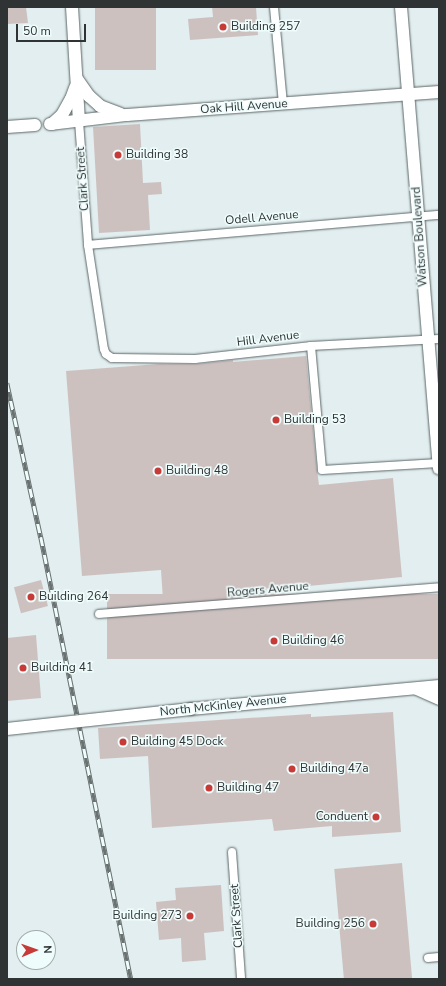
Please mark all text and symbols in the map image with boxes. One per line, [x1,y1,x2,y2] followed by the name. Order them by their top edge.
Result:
[18,16,88,42] scale bar
[231,20,300,34] place label: Building 257
[218,22,228,32] marker: Building 257
[23,23,51,39] text: 50 m
[200,97,288,117] street label: Oak Hill Avenue
[74,147,92,211] street label: Clark Street
[126,148,188,162] place label: Building 38
[113,150,123,160] marker: Building 38
[409,186,431,288] street label: Watson Boulevard
[225,208,299,228] street label: Odell Avenue
[236,328,300,350] street label: Hill Avenue
[284,413,346,427] place label: Building 53
[271,415,281,425] marker: Building 53
[166,464,228,478] place label: Building 48
[153,466,163,476] marker: Building 48
[227,579,309,601] street label: Rogers Avenue
[39,590,108,604] place label: Building 264
[26,592,36,602] marker: Building 264
[282,634,344,648] place label: Building 46
[269,636,279,646] marker: Building 46
[31,661,93,675] place label: Building 41
[18,663,28,673] marker: Building 41
[159,692,287,720] street label: North McKinley Avenue
[131,735,223,749] place label: Building 45 Dock
[118,737,128,747] marker: Building 45 Dock
[300,762,369,776] place label: Building 47a
[287,764,297,774] marker: Building 47a
[217,781,279,795] place label: Building 47
[204,783,214,793] marker: Building 47
[316,810,368,824] place label: Conduent
[371,812,381,822] marker: Conduent
[228,884,246,948] street label: Clark Street
[113,909,182,923] place label: Building 273
[185,911,195,921] marker: Building 273
[296,917,365,931] place label: Building 256
[368,919,378,929] marker: Building 256
[16,930,56,970] north arrow
[40,945,55,954] text: N

